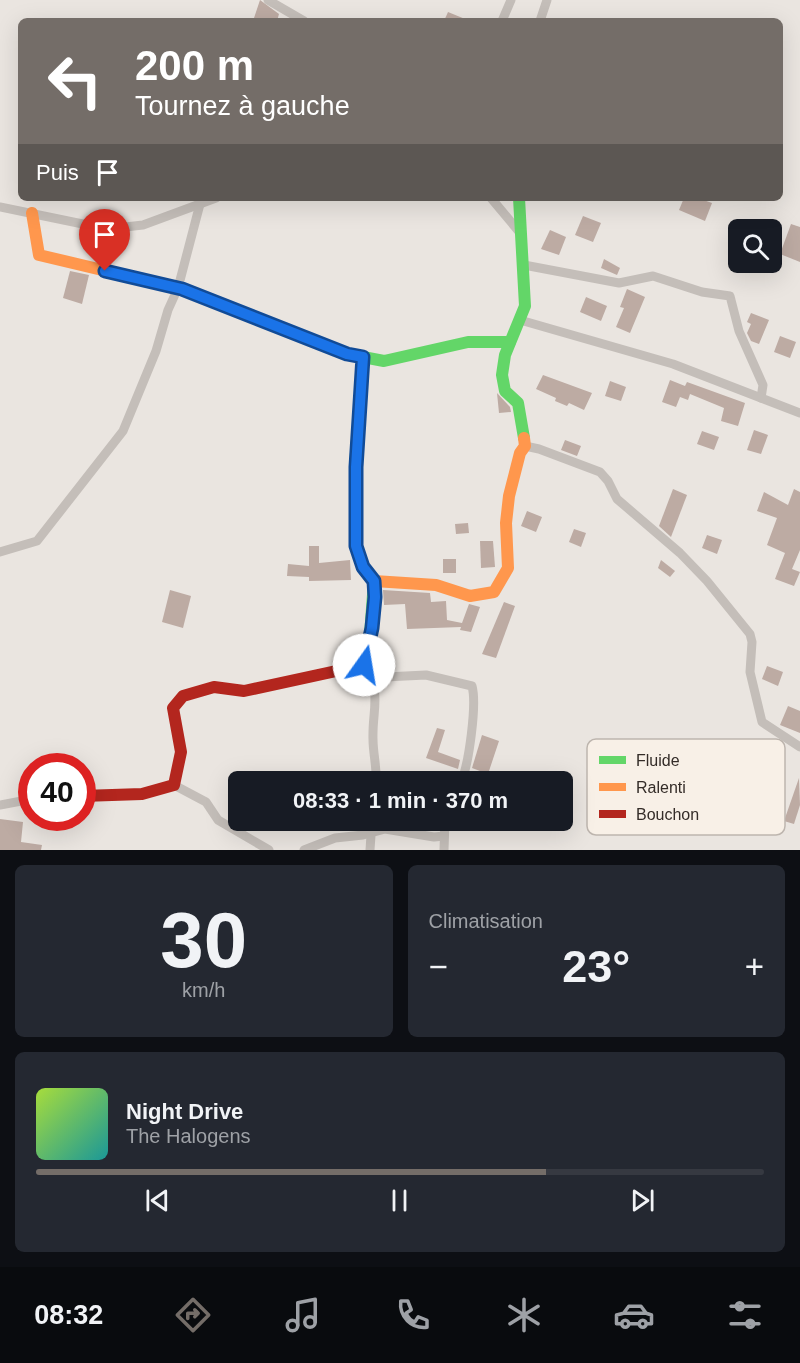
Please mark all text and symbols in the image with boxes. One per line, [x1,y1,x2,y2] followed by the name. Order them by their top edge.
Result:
[36,42,114,120] icon: left
[135,42,254,89] text: 200 m
[135,91,350,121] text: Tournez à gauche
[91,156,124,189] icon: arrive
[36,160,79,185] text: Puis
[79,209,130,271] pin
[88,218,121,251] icon: arrive
[728,219,782,273] map controls
[728,219,782,273] button: search
[332,633,396,697] position arrow
[587,739,785,835] legend
[636,752,680,769] text: Fluide
[18,753,96,831] speed limit sign: 40
[636,779,686,796] text: Ralenti
[293,788,508,813] text: 08:33 · 1 min · 370 m
[636,806,699,823] text: Bouchon
[160,896,247,984] text: 30
[429,910,543,932] text: Climatisation
[562,941,630,992] text: 23°
[429,948,448,985] text: −
[745,948,764,985] text: +
[182,979,225,1001] text: km/h
[126,1099,243,1124] text: Night Drive
[126,1125,251,1147] text: The Halogens
[141,1184,174,1217] icon: previous
[383,1184,416,1217] icon: pause
[626,1184,659,1217] icon: next
[172,1294,214,1336] icon: directions
[282,1294,324,1336] icon: music
[392,1294,434,1336] icon: phone
[503,1294,545,1336] icon: climate
[613,1294,655,1336] icon: car
[724,1294,766,1336] icon: filters
[34,1300,103,1330] text: 08:32

